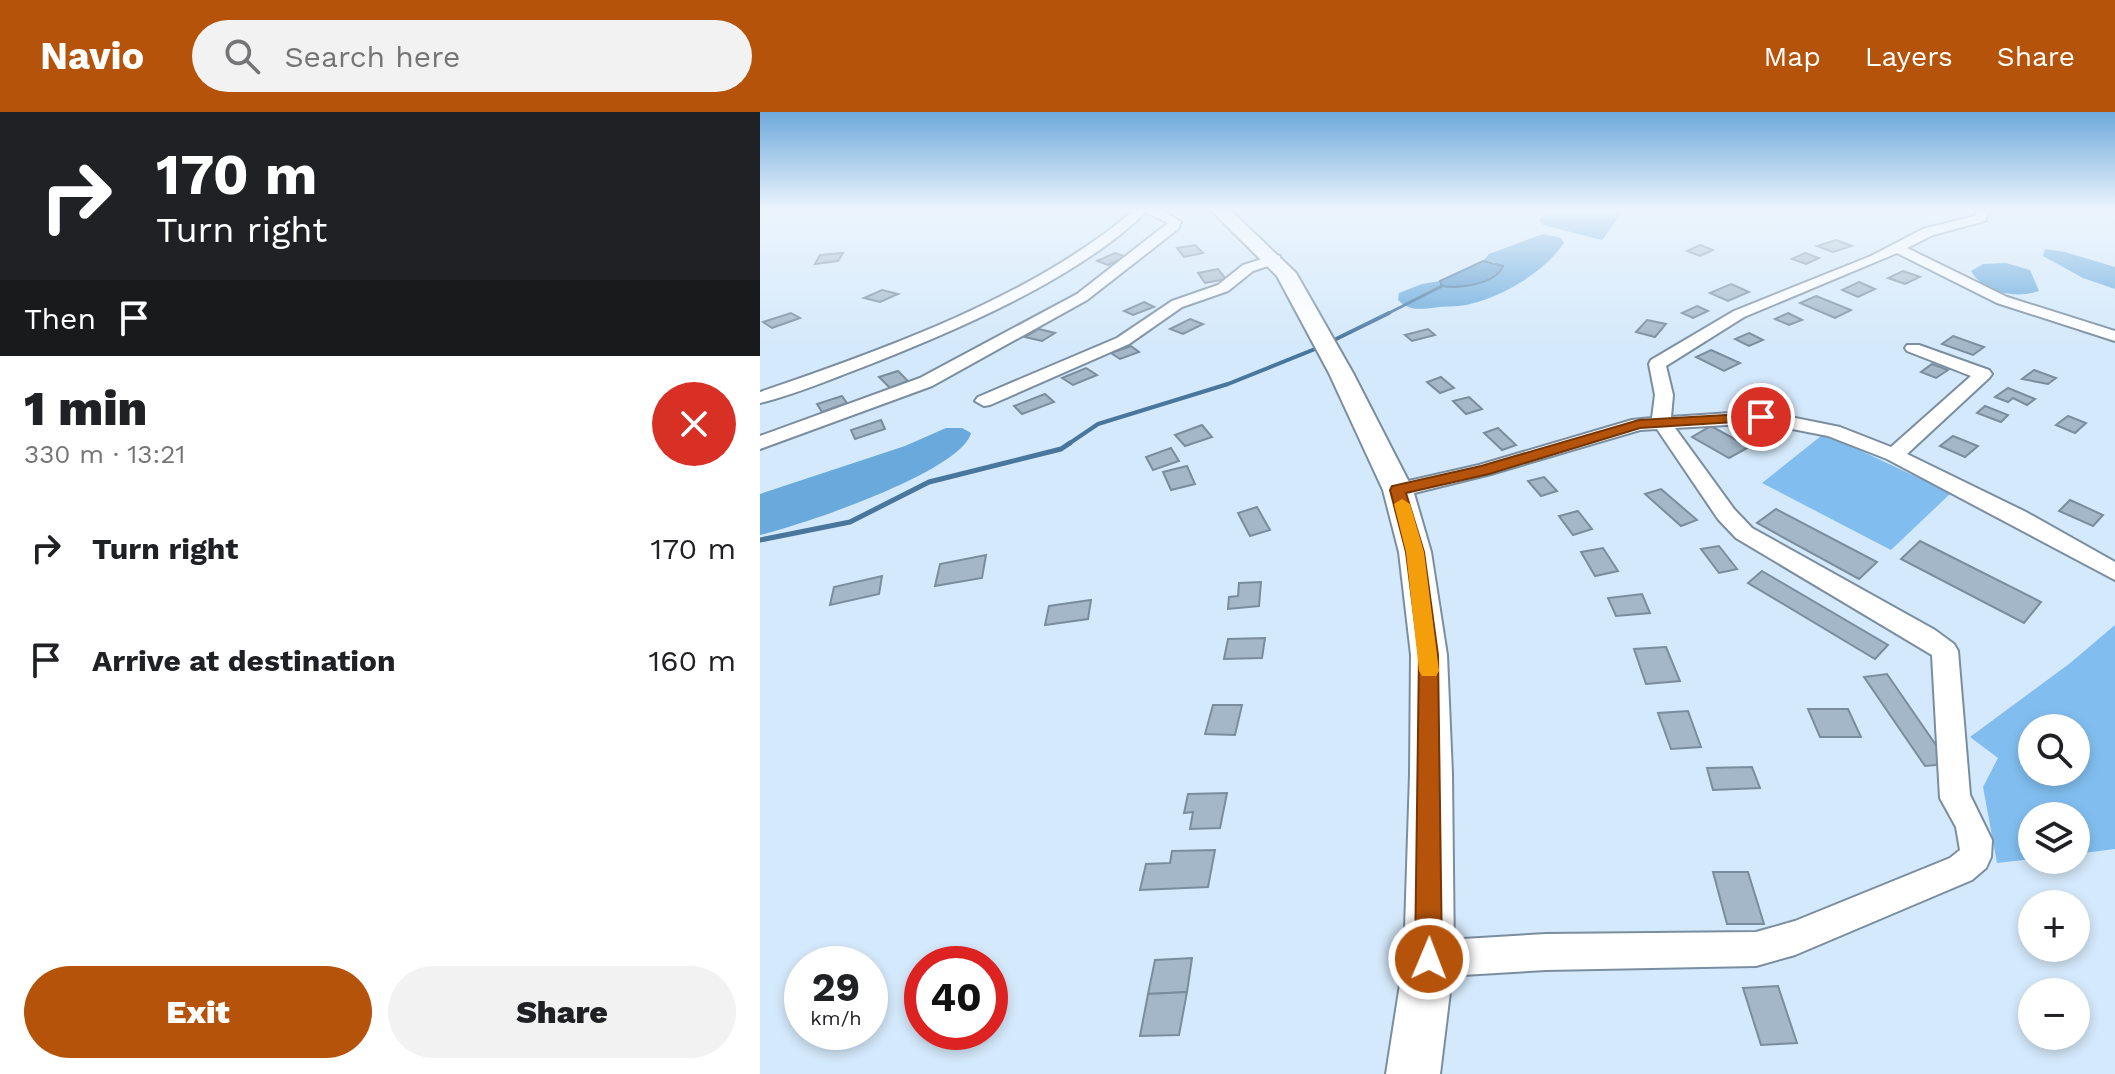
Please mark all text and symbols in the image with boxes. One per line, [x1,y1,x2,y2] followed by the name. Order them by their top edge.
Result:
[192,20,752,92] search box
[40,34,144,78] text: Navio
[220,34,264,78] icon: search
[284,39,460,74] text: Search here
[1764,40,1821,73] text: Map
[1865,40,1953,73] text: Layers
[1997,40,2075,73] text: Share
[156,142,318,208] text: 170 m
[24,144,128,248] icon: right
[156,209,327,251] text: Turn right
[112,296,156,340] icon: arrive
[24,301,96,336] text: Then
[24,380,147,437] text: 1 min
[652,382,736,466] button: close
[1727,383,1795,451] pin
[1739,395,1783,439] icon: arrive
[24,439,186,469] text: 330 m · 13:21
[24,526,68,570] icon: right
[92,531,238,566] text: Turn right
[651,531,736,566] text: 170 m
[24,638,68,682] icon: arrive
[92,643,396,678] text: Arrive at destination
[649,643,736,678] text: 160 m
[2018,714,2090,1050] map controls
[2018,714,2090,786] button: search
[2018,802,2090,874] button: layers
[2018,890,2090,962] button: +
[1387,917,1471,1001] position arrow
[904,946,1008,1050] speed limit sign: 40
[812,964,860,1011] text: 29
[24,966,372,1058] button: Exit
[388,966,736,1058] button: Share
[2018,978,2090,1050] button: −
[810,1006,862,1030] text: km/h

